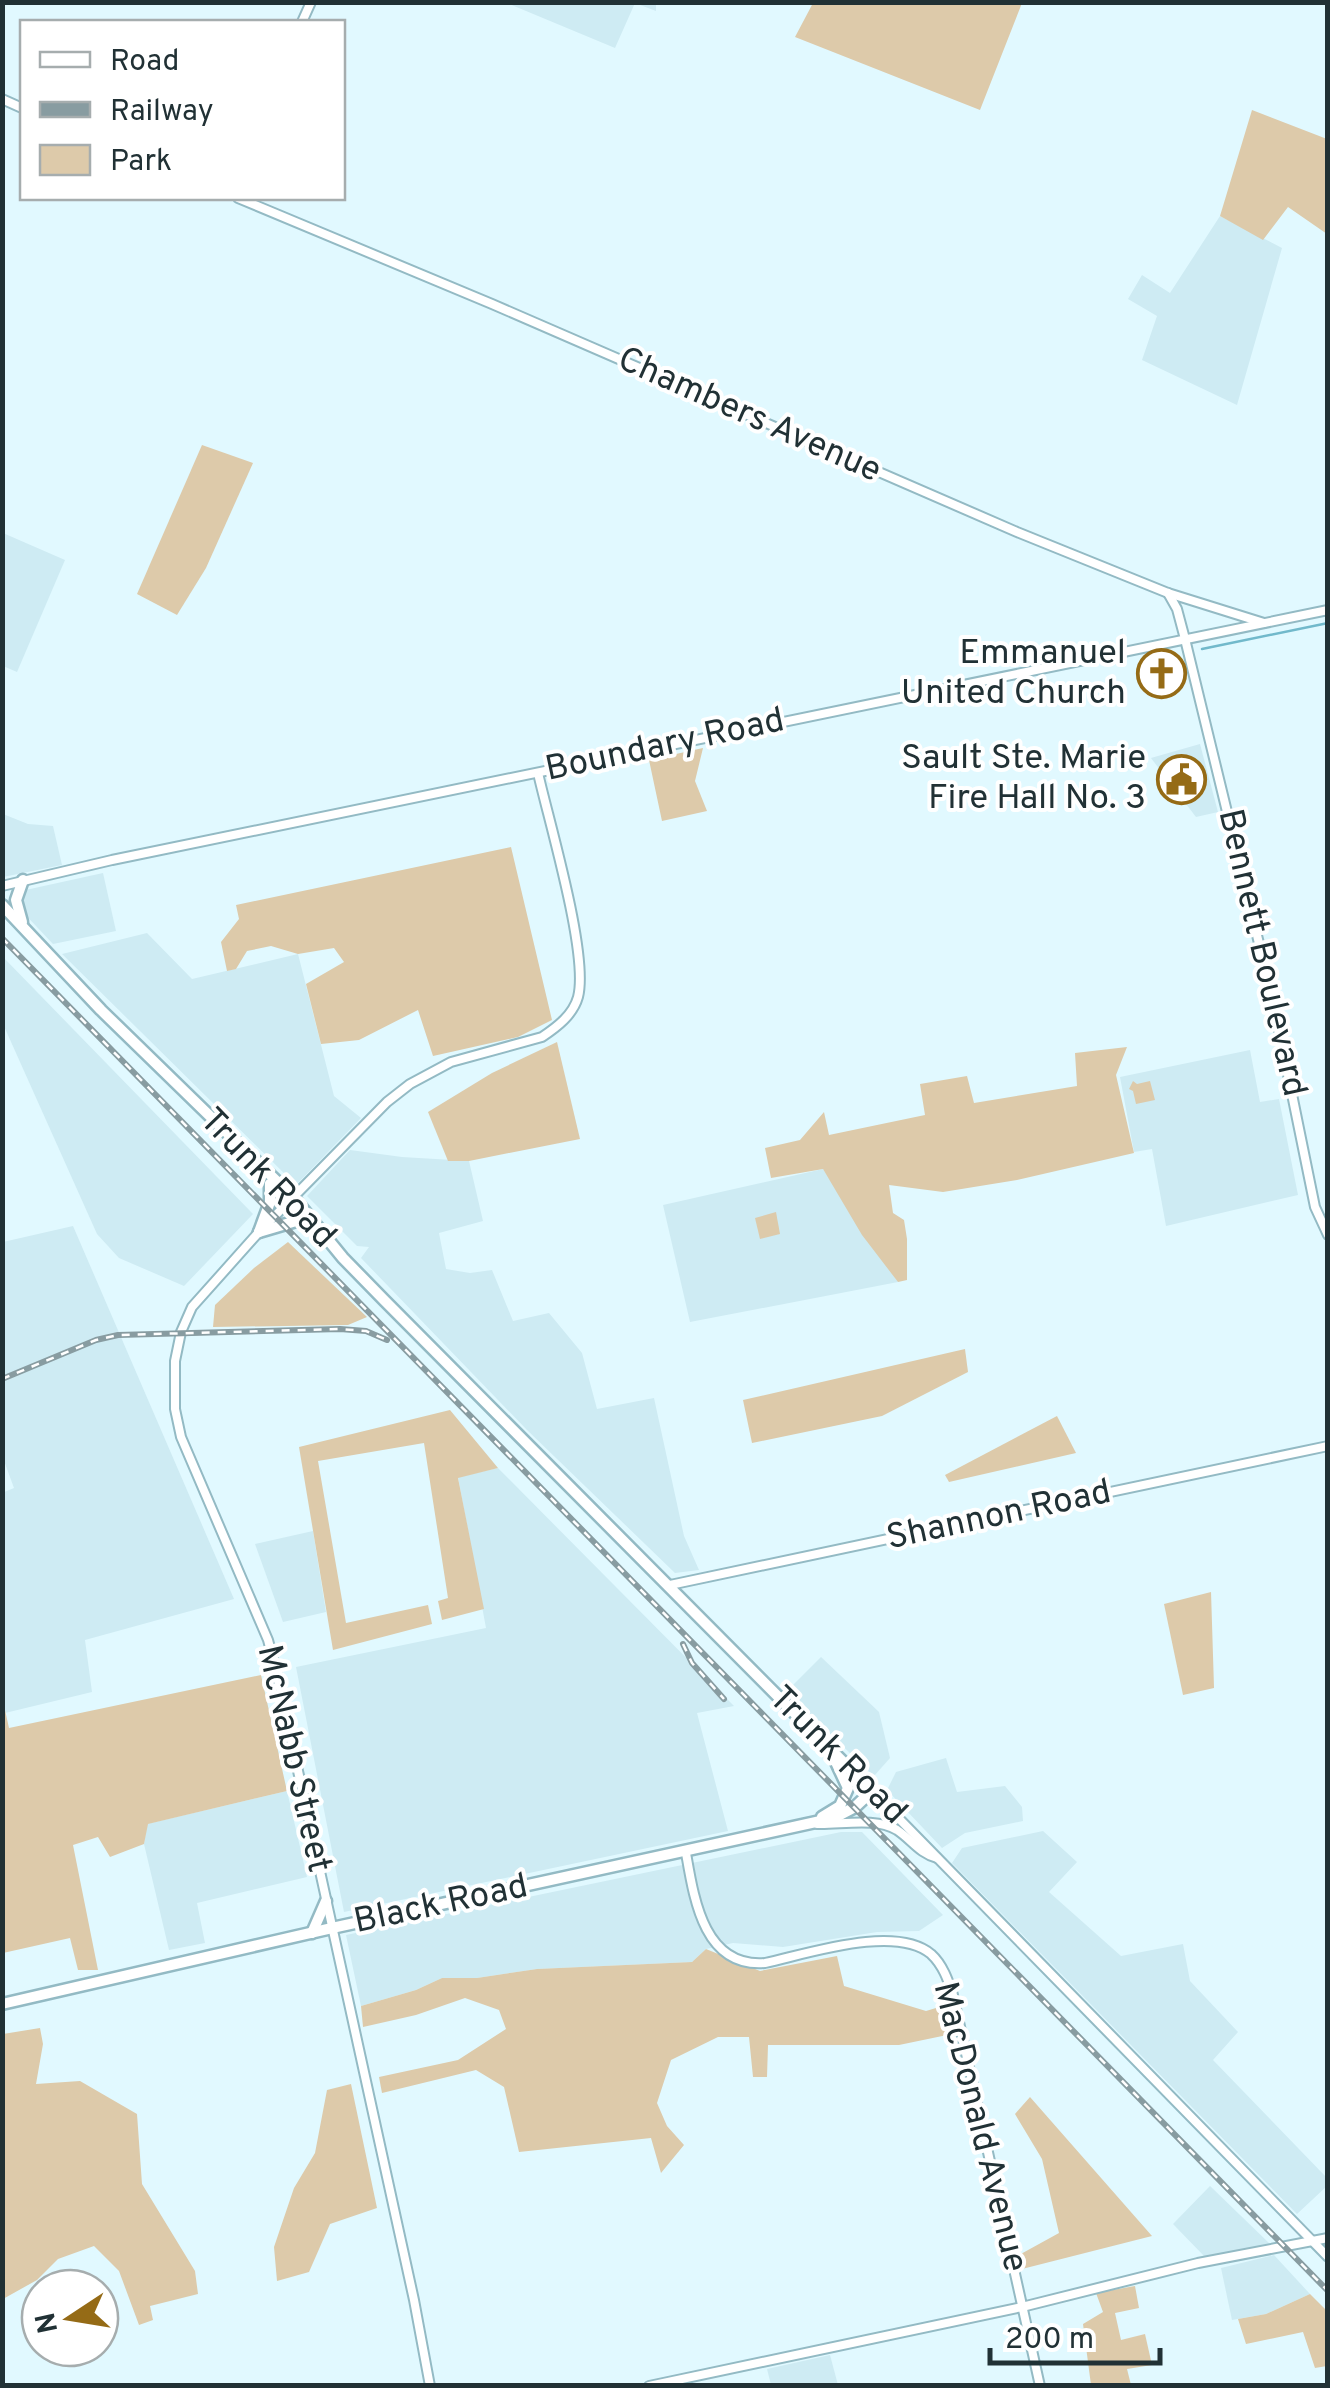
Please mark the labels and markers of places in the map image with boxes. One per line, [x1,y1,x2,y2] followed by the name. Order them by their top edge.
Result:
[901,632,1126,716] place label: Emmanuel United Church
[1135,648,1187,700] church icon: Emmanuel United Church
[901,737,1146,821] place label: Sault Ste. Marie Fire Hall No. 3
[1155,753,1207,805] public building icon: Sault Ste. Marie Fire Hall No. 3

